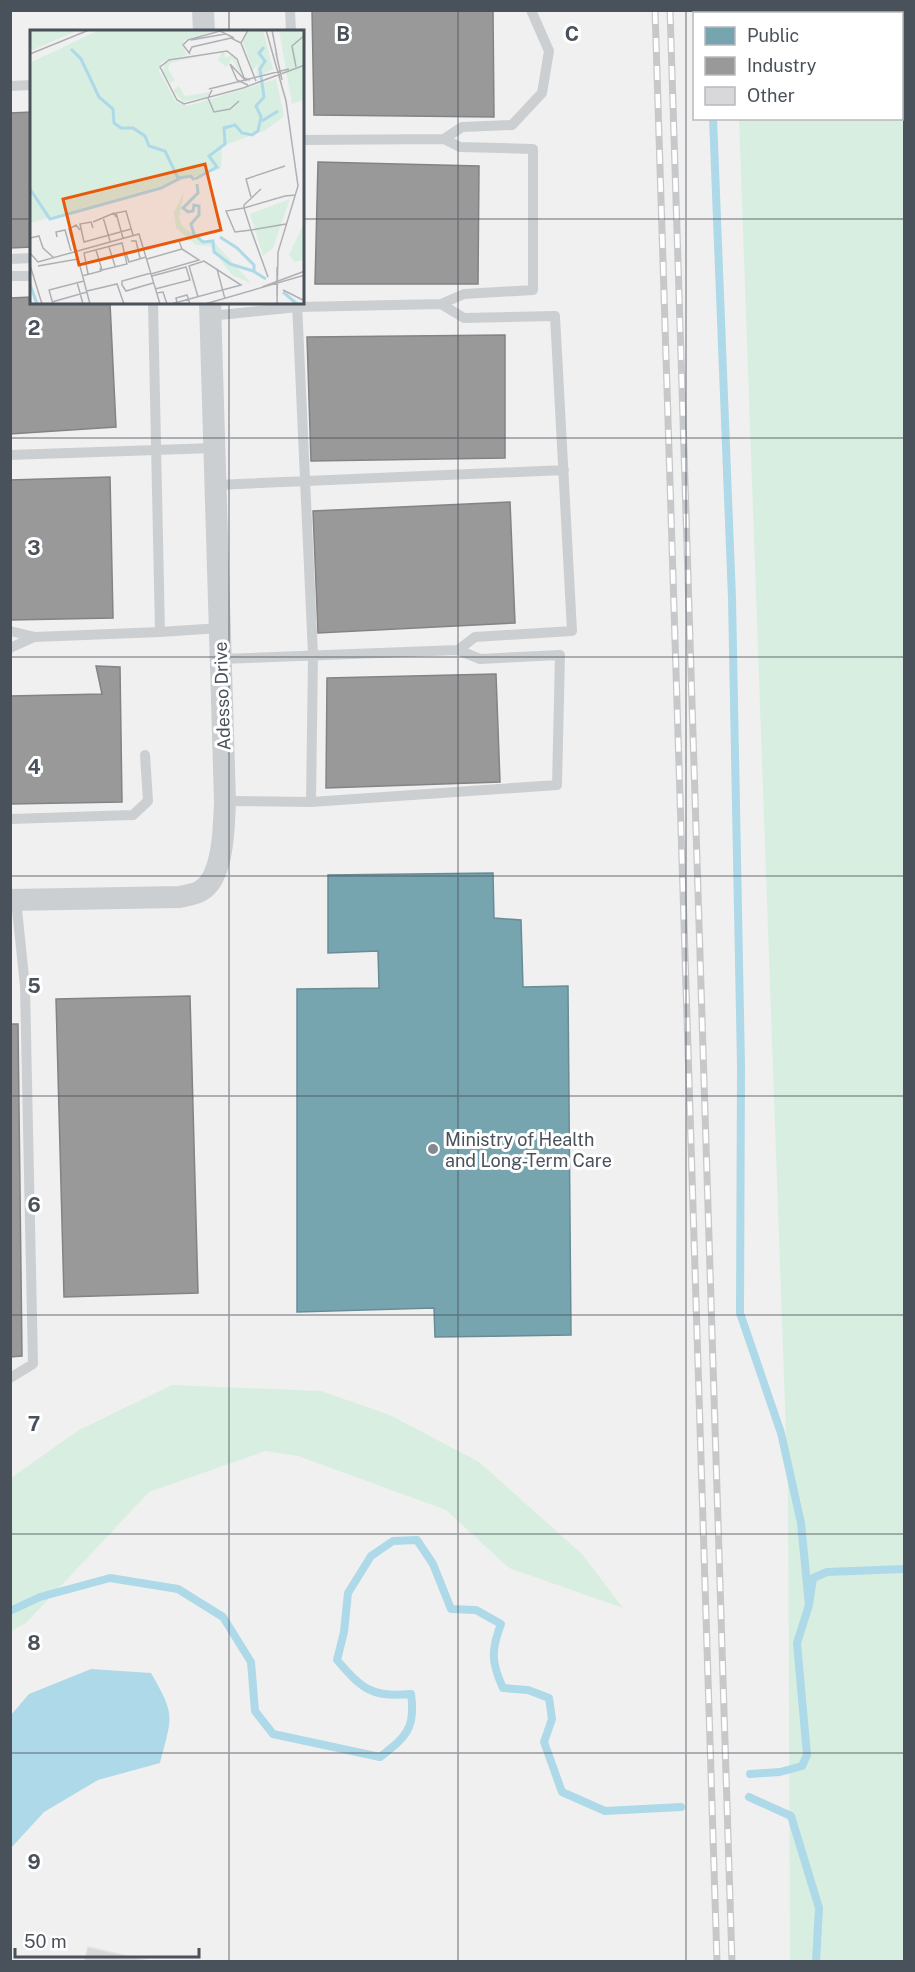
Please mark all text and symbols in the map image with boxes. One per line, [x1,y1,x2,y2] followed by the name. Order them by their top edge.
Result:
[693,12,903,120] legend
[336,22,350,46] text: B
[565,22,579,46] text: C
[747,25,799,46] text: Public
[30,30,304,304] inset map
[747,55,817,76] text: Industry
[747,85,795,106] text: Other
[28,316,40,340] text: 2
[27,536,41,560] text: 3
[210,641,234,751] street label: Adesso Drive
[27,755,41,779] text: 4
[27,974,41,998] text: 5
[445,1129,612,1171] place label: Ministry of Health and Long-Term Care
[426,1142,440,1156] marker: Ministry of Health and Long-Term Care
[27,1193,41,1217] text: 6
[28,1412,40,1436] text: 7
[27,1631,41,1655] text: 8
[27,1850,41,1874] text: 9
[15,1921,200,1959] scale bar
[24,1931,67,1952] text: 50 m

